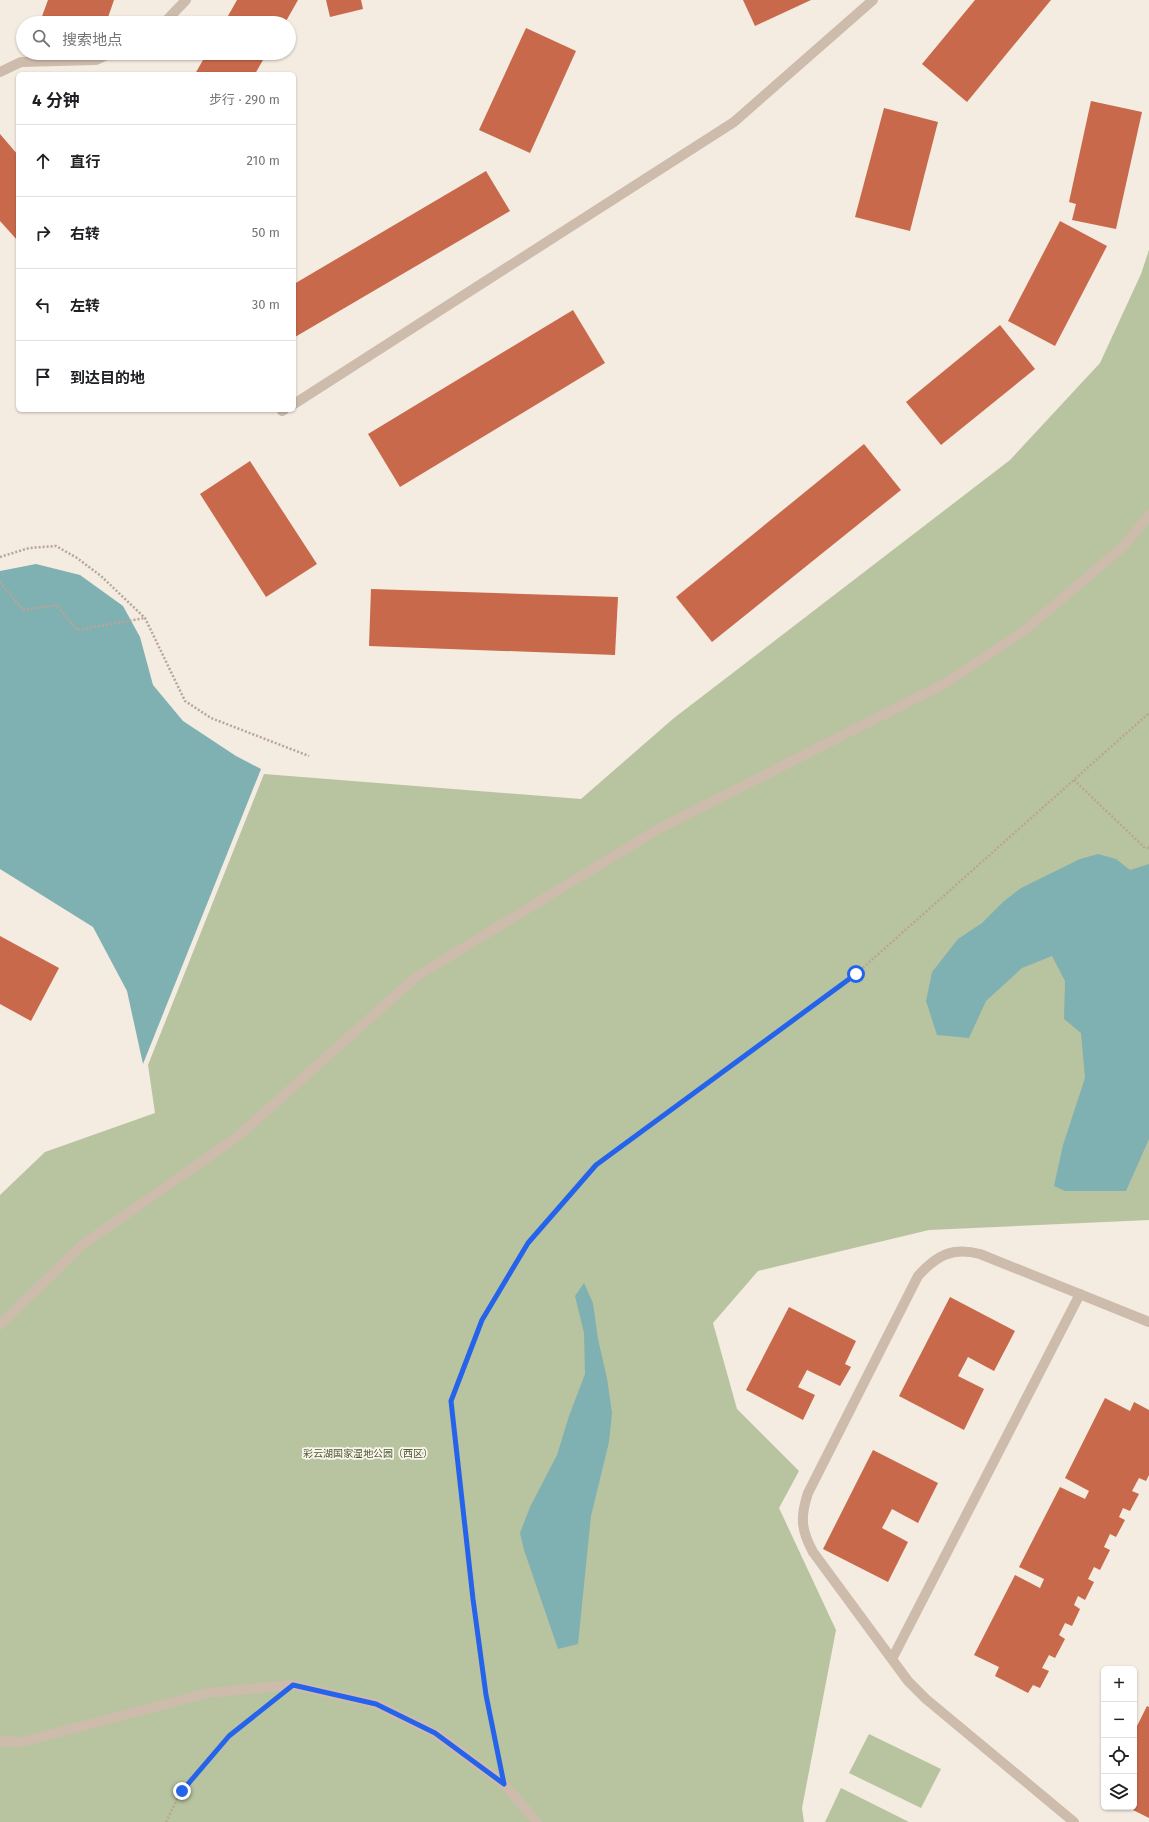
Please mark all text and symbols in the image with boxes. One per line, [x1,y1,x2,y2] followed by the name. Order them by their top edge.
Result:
[16,16,296,60] search box
[30,27,52,49] icon: search
[62,31,122,49] text: 搜索地点
[32,90,80,111] text: 4 分钟
[209,92,280,107] text: 步行 · 290 m
[32,150,54,172] icon: ahead
[70,153,100,171] text: 直行
[246,153,280,168] text: 210 m
[32,222,54,244] icon: right
[70,225,100,243] text: 右转
[252,225,280,240] text: 50 m
[32,294,54,316] icon: left
[70,297,100,315] text: 左转
[252,297,280,312] text: 30 m
[32,366,54,388] icon: arrive
[70,369,145,387] text: 到达目的地
[847,965,865,983] route start
[303,1448,433,1460] park label: 彩云湖国家湿地公园（西区）
[1101,1666,1137,1810] map controls
[1101,1666,1137,1702] button: +
[1101,1702,1137,1738] button: −
[1101,1738,1137,1774] button: locate
[1101,1774,1137,1810] button: layers
[173,1782,191,1800] route end

